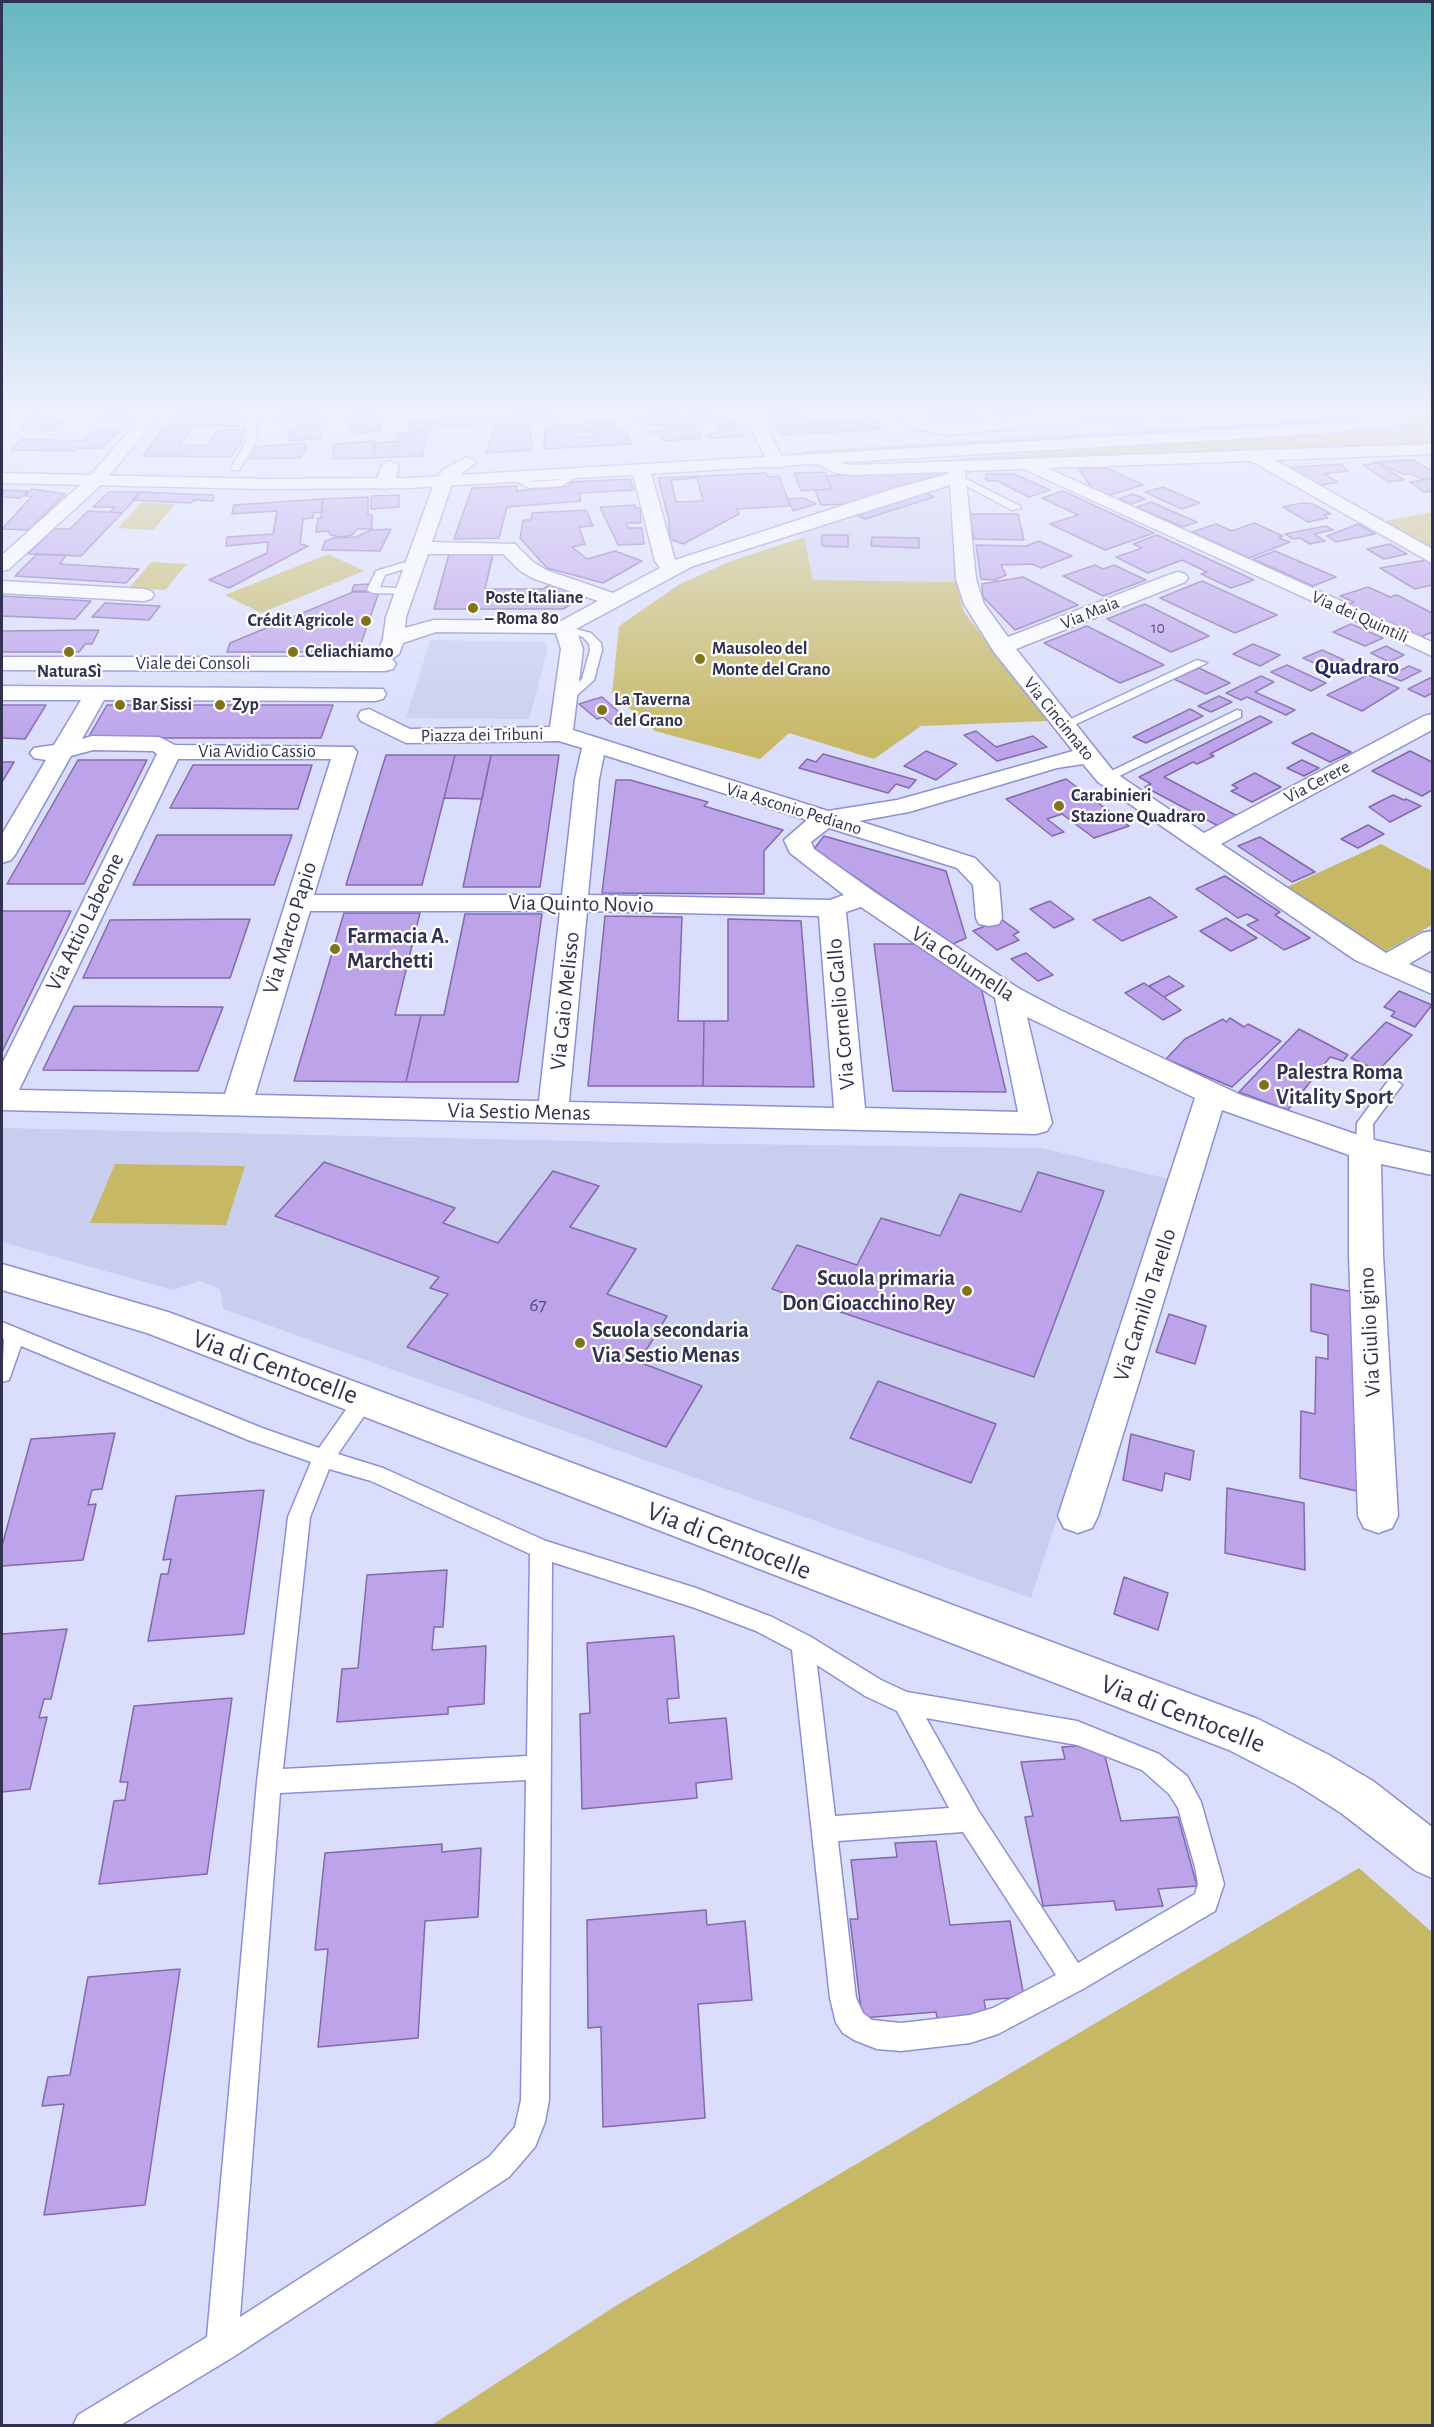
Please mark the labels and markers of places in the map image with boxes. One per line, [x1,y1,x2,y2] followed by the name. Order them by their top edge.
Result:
[485,587,583,630] place label: Poste Italiane – Roma 80
[466,601,480,615] marker: Poste Italiane – Roma 80
[247,610,354,632] place label: Crédit Agricole
[359,614,373,628] marker: Crédit Agricole
[712,638,830,680] place label: Mausoleo del Monte del Grano
[305,641,394,663] place label: Celiachiamo
[62,645,76,659] marker: NaturaSì
[286,645,300,659] marker: Celiachiamo
[693,652,707,666] marker: Mausoleo del Monte del Grano
[37,661,101,683] place label: NaturaSì
[614,689,690,732] place label: La Taverna del Grano
[132,694,192,716] place label: Bar Sissi
[232,694,259,716] place label: Zyp
[113,698,127,712] marker: Bar Sissi
[213,698,227,712] marker: Zyp
[595,703,609,717] marker: La Taverna del Grano
[1071,785,1206,828] place label: Carabinieri Stazione Quadraro
[1052,799,1066,813] marker: Carabinieri Stazione Quadraro
[347,923,449,974] place label: Farmacia A. Marchetti
[328,942,342,956] marker: Farmacia A. Marchetti
[1276,1059,1403,1110] place label: Palestra Roma Vitality Sport
[1257,1078,1271,1092] marker: Palestra Roma Vitality Sport
[782,1265,955,1316] place label: Scuola primaria Don Gioacchino Rey
[960,1284,974,1298] marker: Scuola primaria Don Gioacchino Rey
[592,1317,749,1368] place label: Scuola secondaria Via Sestio Menas
[573,1336,587,1350] marker: Scuola secondaria Via Sestio Menas

